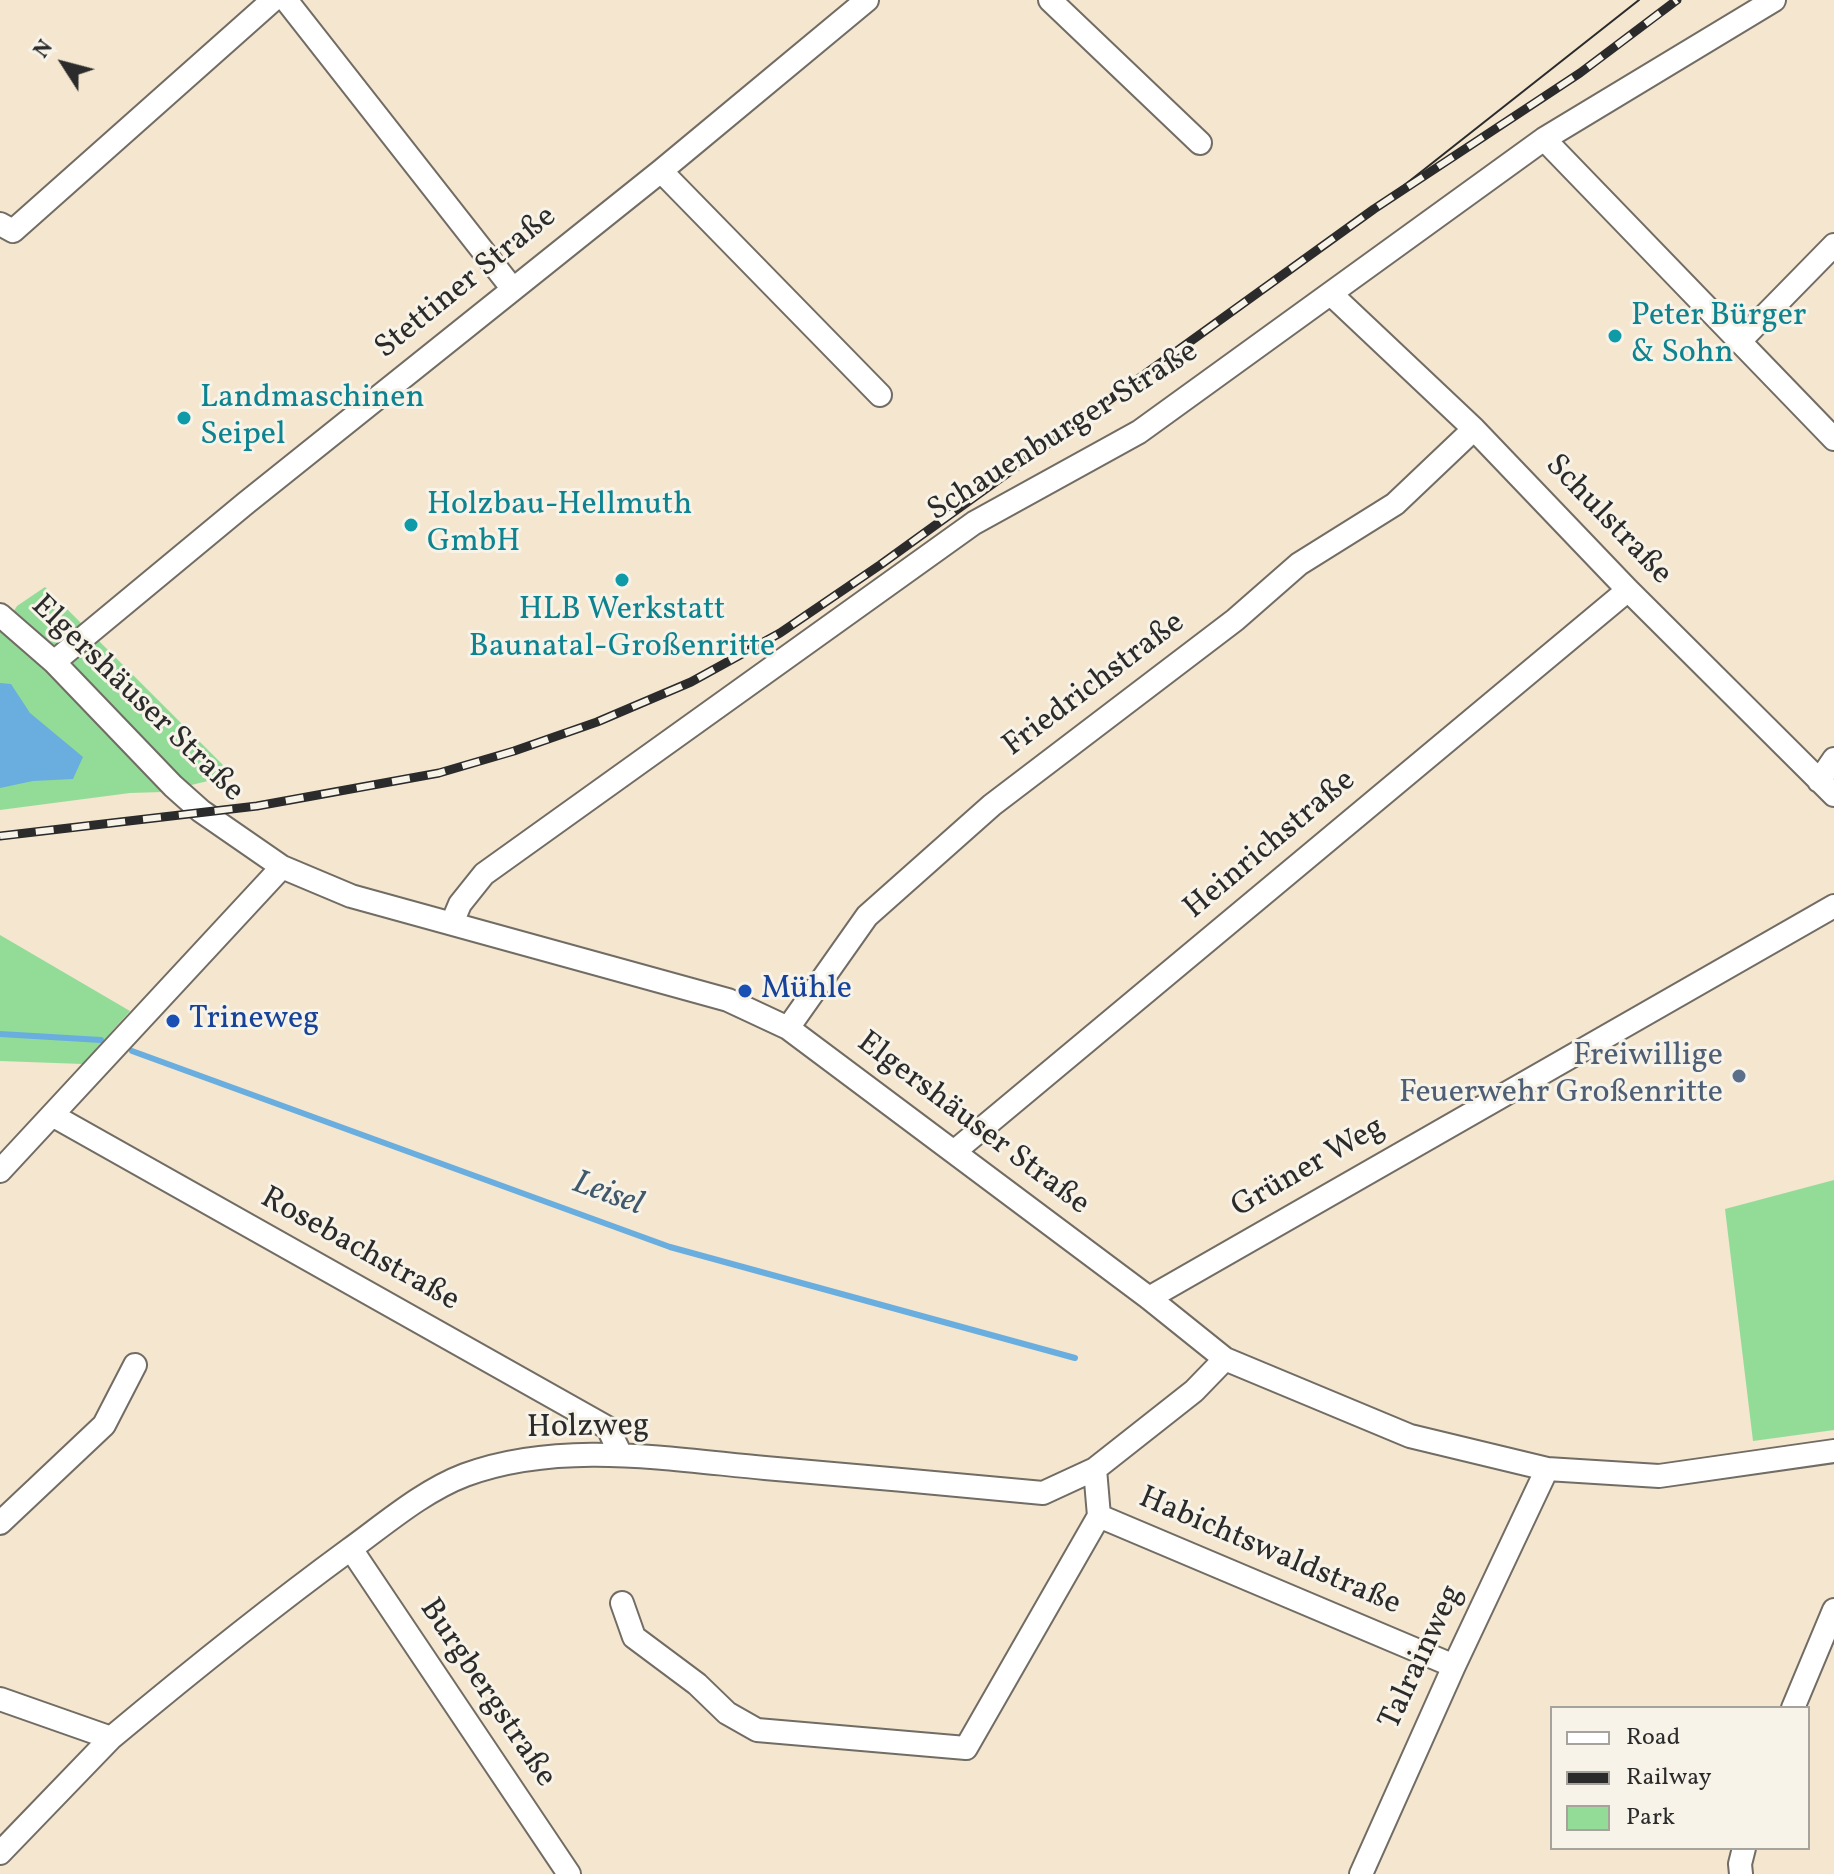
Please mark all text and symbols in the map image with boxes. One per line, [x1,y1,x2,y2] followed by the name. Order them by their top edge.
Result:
[24,24,104,104] north arrow
[27,34,61,65] text: N
[369,199,565,369] street label: Stettiner Straße
[1631,299,1806,374] place label: Peter Bürger & Sohn
[1606,327,1624,345] marker: Peter Bürger & Sohn
[922,334,1206,532] street label: Schauenburger Straße
[200,381,425,456] place label: Landmaschinen Seipel
[175,409,193,427] marker: Landmaschinen Seipel
[1535,448,1679,594] street label: Schulstraße
[427,488,692,563] place label: Holzbau-Hellmuth GmbH
[402,516,420,534] marker: Holzbau-Hellmuth GmbH
[613,571,631,589] marker: HLB Werkstatt Baunatal-Großenritte
[21,588,251,812] street label: Elgershäuser Straße
[469,593,775,668] place label: HLB Werkstatt Baunatal-Großenritte
[997,605,1193,767] street label: Friedrichstraße
[1177,763,1365,929] street label: Heinrichstraße
[761,972,852,1010] place label: Mühle
[736,982,754,1000] marker: Mühle
[189,1002,319,1040] place label: Trineweg
[164,1012,182,1030] marker: Trineweg
[848,1025,1096,1225] street label: Elgershäuser Straße
[1399,1039,1723,1114] place label: Freiwillige Feuerwehr Großenritte
[1730,1067,1748,1085] marker: Freiwillige Feuerwehr Großenritte
[1226,1110,1392,1228] street label: Grüner Weg
[566,1164,648,1228] water label: Leisel
[253,1180,465,1322] street label: Rosebachstraße
[526,1409,650,1449] street label: Holzweg
[1132,1480,1406,1626] street label: Habichtswaldstraße
[1373,1580,1473,1736] street label: Talrainweg
[409,1593,563,1795] street label: Burgbergstraße
[1550,1706,1810,1850] legend
[1626,1721,1680,1755] text: Road
[1626,1761,1712,1795] text: Railway
[1626,1801,1675,1835] text: Park

